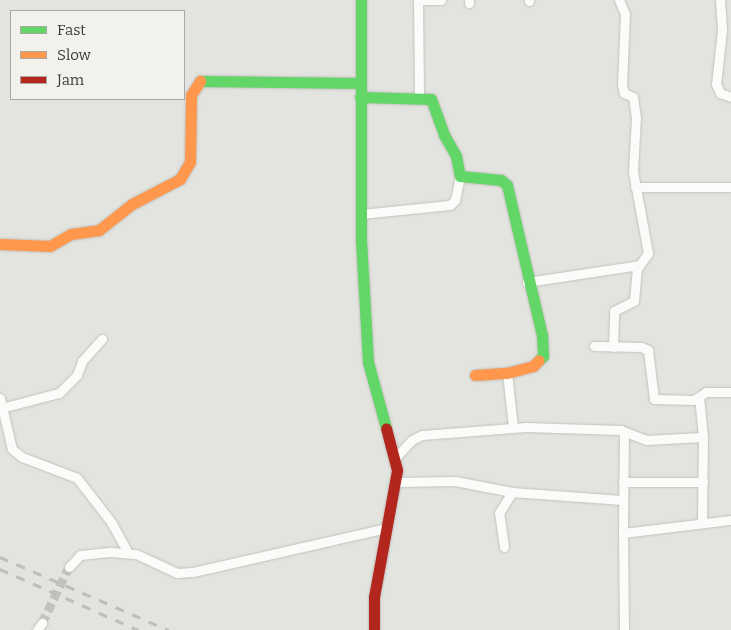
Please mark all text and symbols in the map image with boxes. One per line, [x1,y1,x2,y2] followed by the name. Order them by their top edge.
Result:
[10,10,185,100] legend
[57,21,86,39] text: Fast
[57,46,91,64] text: Slow
[57,71,84,89] text: Jam

